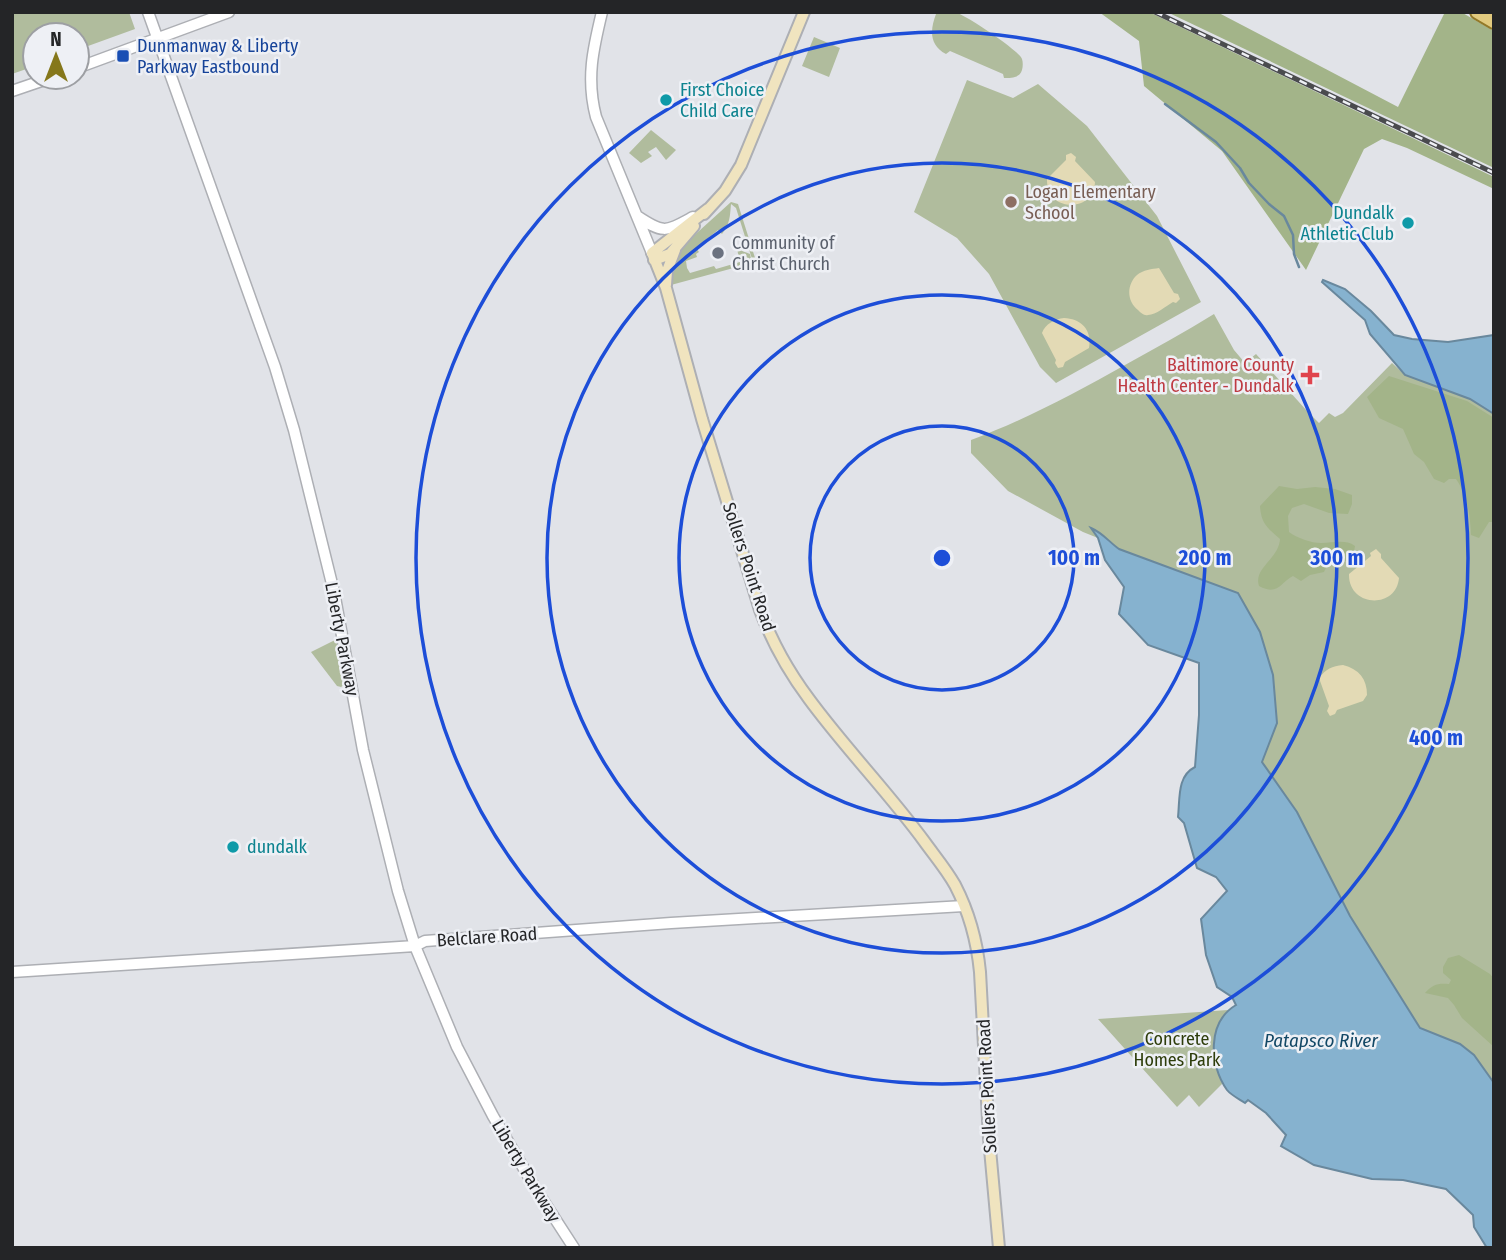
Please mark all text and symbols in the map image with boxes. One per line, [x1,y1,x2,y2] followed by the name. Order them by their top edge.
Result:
[21,21,91,91] north arrow
[50,28,62,51] text: N
[137,35,298,78] place label: Dunmanway & Liberty Parkway Eastbound
[115,48,131,64] marker: Dunmanway & Liberty Parkway Eastbound
[680,79,764,122] place label: First Choice Child Care
[658,92,674,108] marker: First Choice Child Care
[1025,181,1156,224] place label: Logan Elementary School
[1003,194,1019,210] marker: Logan Elementary School
[1301,202,1395,245] place label: Dundalk Athletic Club
[1400,215,1416,231] marker: Dundalk Athletic Club
[732,232,836,275] place label: Community of Christ Church
[710,245,726,261] marker: Community of Christ Church
[1118,354,1295,397] place label: Baltimore County Health Center - Dundalk
[1300,365,1320,385] marker: Baltimore County Health Center - Dundalk
[718,500,780,634] street label: Sollers Point Road
[1048,545,1100,571] text: 100 m
[1177,545,1232,571] text: 200 m
[1309,545,1364,571] text: 300 m
[930,546,954,570] centre of rings
[320,580,364,698] street label: Liberty Parkway
[1409,725,1463,751] text: 400 m
[247,836,308,858] place label: dundalk
[225,839,241,855] marker: dundalk
[436,923,538,951] street label: Belclare Road
[972,1018,1002,1154] street label: Sollers Point Road
[1134,1028,1221,1071] park label: Concrete Homes Park
[1264,1029,1379,1052] water label: Patapsco River
[487,1116,565,1226] street label: Liberty Parkway

